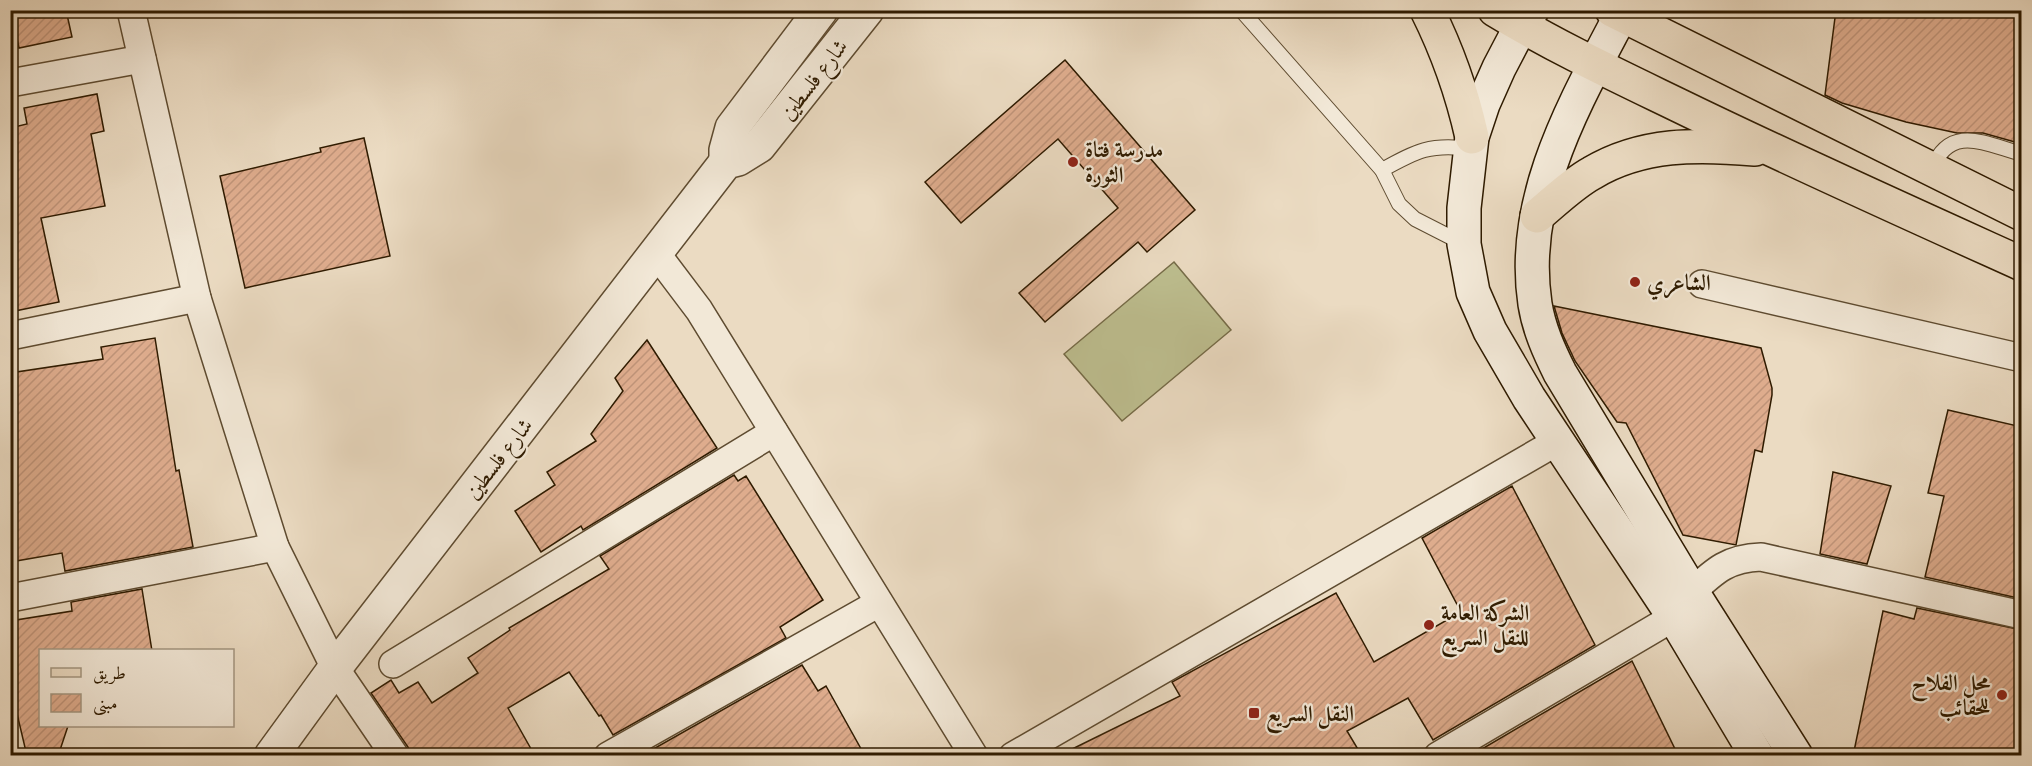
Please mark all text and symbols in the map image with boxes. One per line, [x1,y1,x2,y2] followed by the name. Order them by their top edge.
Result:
[774,34,857,128] street label: شارع فلسطين
[1085,137,1163,189] place label: مدرسة فتاة الثورة
[1066,155,1080,169] marker: مدرسة فتاة الثورة
[1647,270,1711,301] place label: الشاعري
[1628,275,1642,289] marker: الشاعري
[459,413,542,507] street label: شارع فلسطين
[1441,599,1529,658] place label: الشركة العامة للنقل السريع
[1422,618,1436,632] marker: الشركة العامة للنقل السريع
[39,649,234,727] legend
[93,663,126,685] text: طريق
[1911,670,1991,722] place label: محل الفلاح للحقائب
[1995,688,2009,702] marker: محل الفلاح للحقائب
[93,693,118,716] text: مبنى
[1266,701,1354,734] place label: النقل السريع
[1247,706,1261,720] marker: النقل السريع

